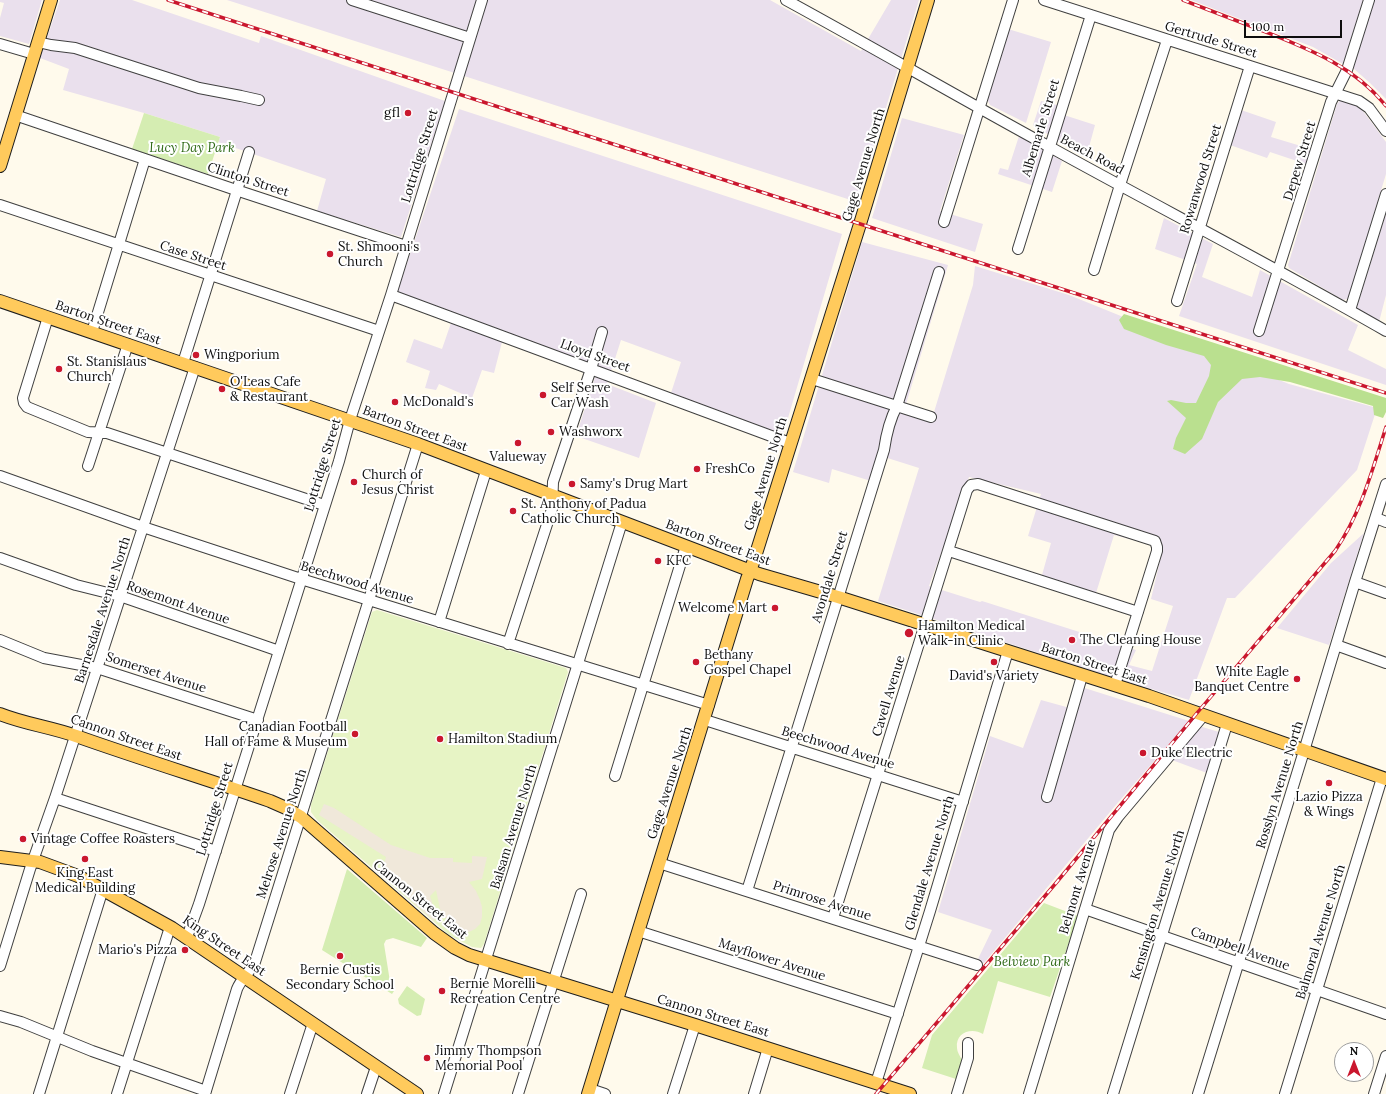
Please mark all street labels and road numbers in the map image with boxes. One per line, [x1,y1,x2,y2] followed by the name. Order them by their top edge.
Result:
[1163,18,1259,62] street label: Gertrude Street
[1019,77,1063,179] street label: Albemarle Street
[839,106,889,224] street label: Gage Avenue North
[398,107,442,205] street label: Lottridge Street
[1281,119,1319,203] street label: Depew Street
[1177,122,1225,236] street label: Rowanwood Street
[1057,132,1127,178] street label: Beach Road
[205,159,291,201] street label: Clinton Street
[158,238,228,274] street label: Case Street
[53,298,163,348] street label: Barton Street East
[558,336,632,376] street label: Lloyd Street
[360,403,470,455] street label: Barton Street East
[741,415,791,533] street label: Gage Avenue North
[301,416,345,514] street label: Lottridge Street
[663,517,773,569] street label: Barton Street East
[809,529,851,625] street label: Avondale Street
[72,535,134,685] street label: Barnesdale Avenue North
[299,558,415,608] street label: Beechwood Avenue
[124,578,232,628] street label: Rosemont Avenue
[1039,639,1149,689] street label: Barton Street East
[104,649,208,697] street label: Somerset Avenue
[869,654,909,738] street label: Cavell Avenue
[68,712,184,764] street label: Cannon Street East
[1253,719,1307,851] street label: Rosslyn Avenue North
[780,723,896,773] street label: Beechwood Avenue
[644,725,696,841] street label: Gage Avenue North
[193,760,237,858] street label: Lottridge Street
[488,763,540,891] street label: Balsam Avenue North
[254,767,310,901] street label: Melrose Avenue North
[902,794,958,932] street label: Glendale Avenue North
[1128,828,1188,982] street label: Kensington Avenue North
[1056,838,1100,936] street label: Belmont Avenue
[370,857,470,943] street label: Cannon Street East
[1293,863,1349,1001] street label: Balmoral Avenue North
[771,878,873,924] street label: Primrose Avenue
[179,912,269,980] street label: King Street East
[1188,924,1292,974] street label: Campbell Avenue
[717,935,827,985] street label: Mayflower Avenue
[655,991,771,1041] street label: Cannon Street East

